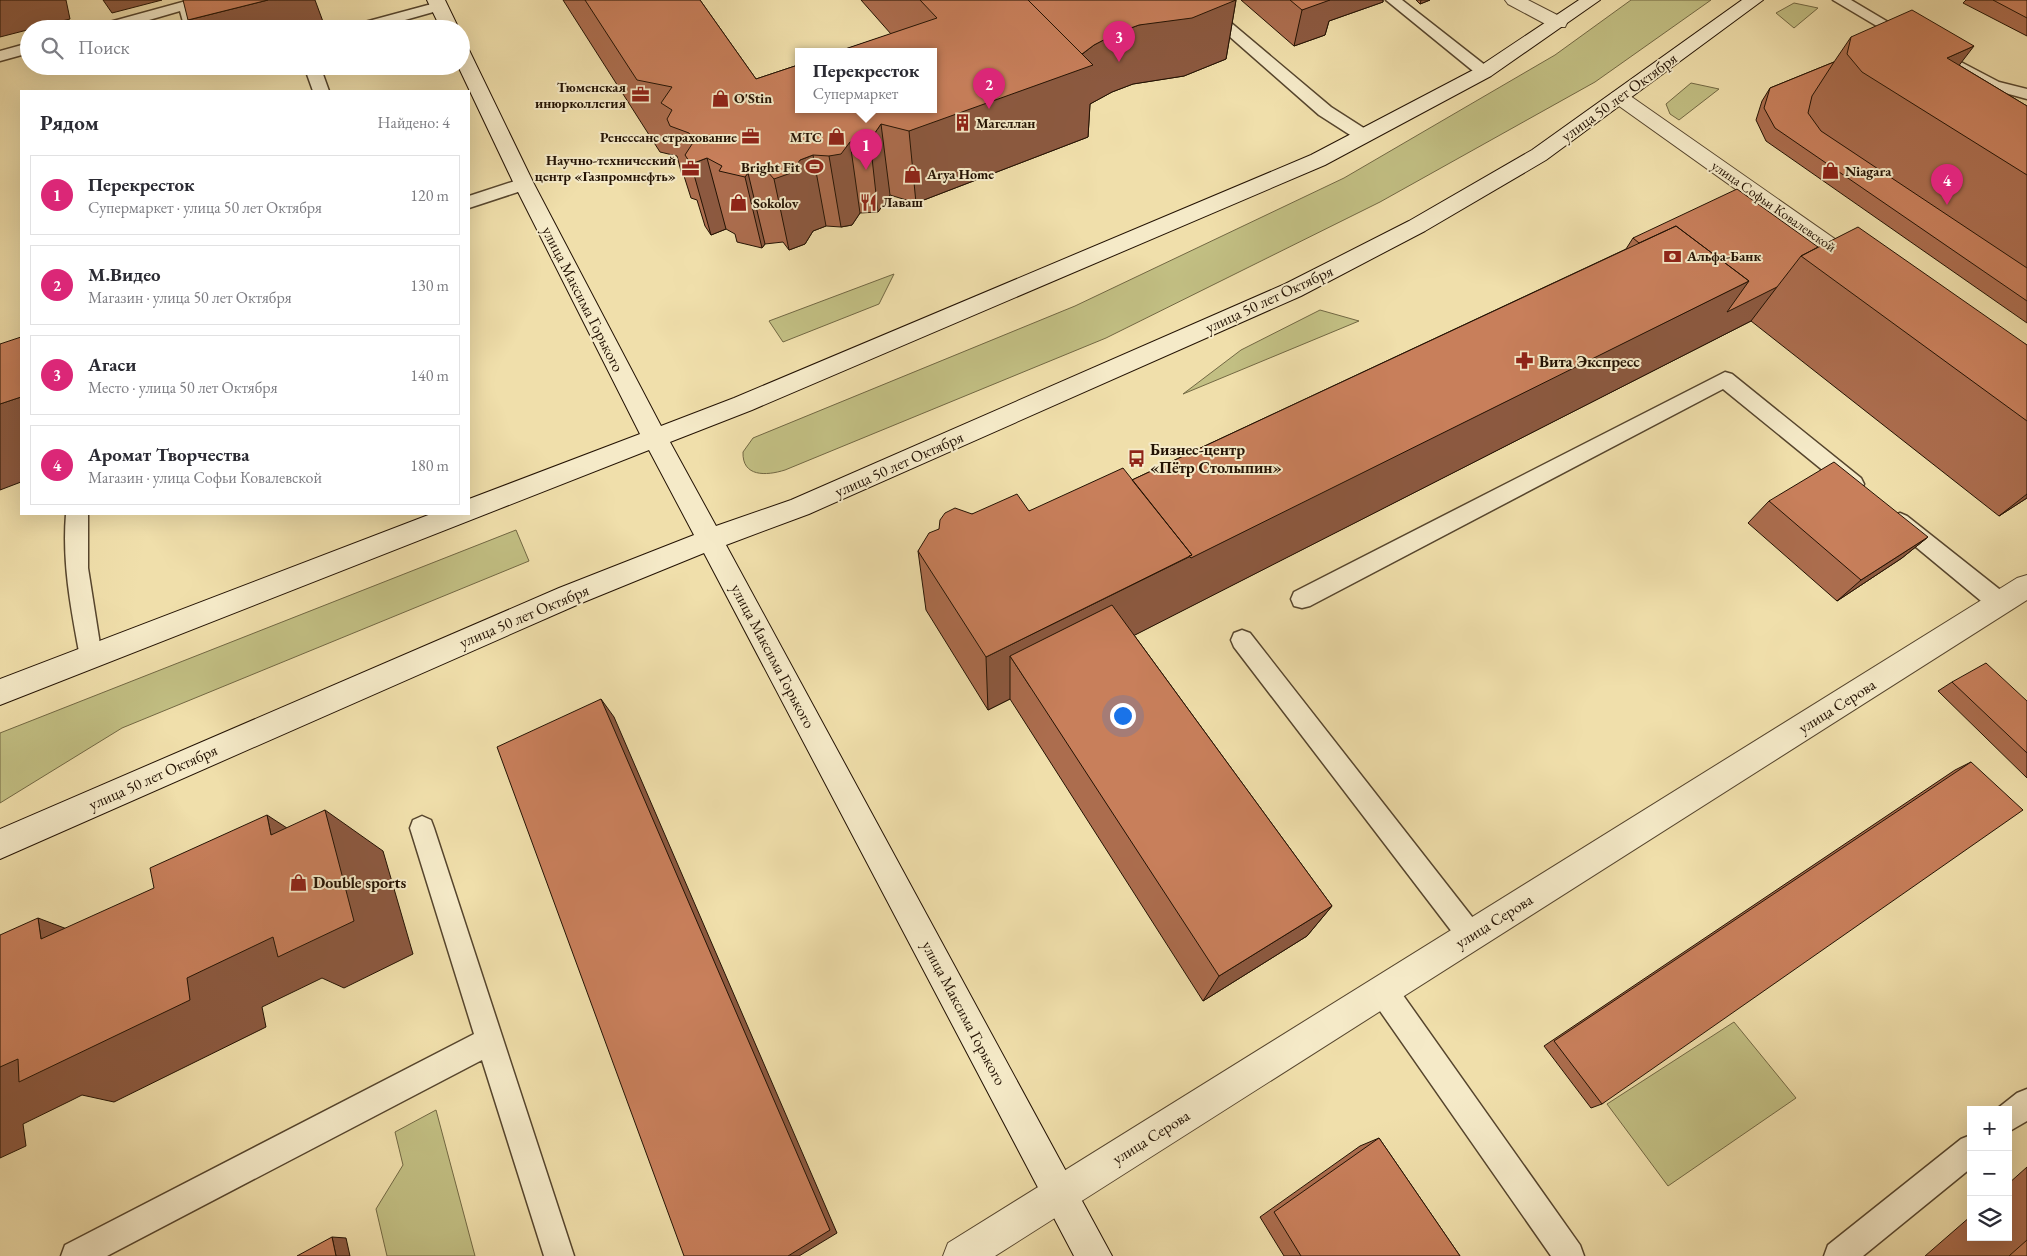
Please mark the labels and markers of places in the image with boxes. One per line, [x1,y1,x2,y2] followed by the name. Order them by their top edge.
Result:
[1103,21,1135,62] pin: 3
[973,68,1005,109] pin: 2
[535,78,627,112] place label: Тюменская инюрколлегия
[630,85,650,105] office icon: Тюменская инюрколлегия
[710,88,730,108] shop icon: O'Stin
[734,89,772,107] place label: O'Stin
[952,113,972,133] building icon: Магеллан
[976,114,1035,132] place label: Магеллан
[741,127,761,147] office icon: Ренессанс страхование
[826,127,846,147] shop icon: МТС
[600,128,737,146] place label: Ренессанс страхование
[790,128,822,146] place label: МТС
[850,129,882,170] pin: 1
[535,151,676,185] place label: Научно-технический центр «Газпромнефть»
[804,157,824,177] sports icon: Bright Fit
[680,158,700,178] office icon: Научно-технический центр «Газпромнефть»
[741,158,801,176] place label: Bright Fit
[1821,161,1841,181] shop icon: Niagara
[1845,162,1892,180] place label: Niagara
[903,164,923,184] shop icon: Arya Home
[1931,164,1963,205] pin: 4
[926,165,994,183] place label: Arya Home
[858,192,878,212] restaurant icon: Лаваш
[729,193,749,213] shop icon: Sokolov
[882,193,923,211] place label: Лаваш
[753,194,799,212] place label: Sokolov
[1663,246,1683,266] bank icon: Альфа-Банк
[1686,247,1761,265] place label: Альфа-Банк
[1515,351,1535,371] pharmacy icon: Вита Экспресс
[1539,351,1640,372] place label: Вита Экспресс
[1150,439,1282,478] place label: Бизнес-центр «Пётр Столыпин»
[1126,448,1146,468] bus stop icon: Бизнес-центр «Пётр Столыпин»
[289,872,309,892] shop icon: Double sports
[313,872,407,893] place label: Double sports

